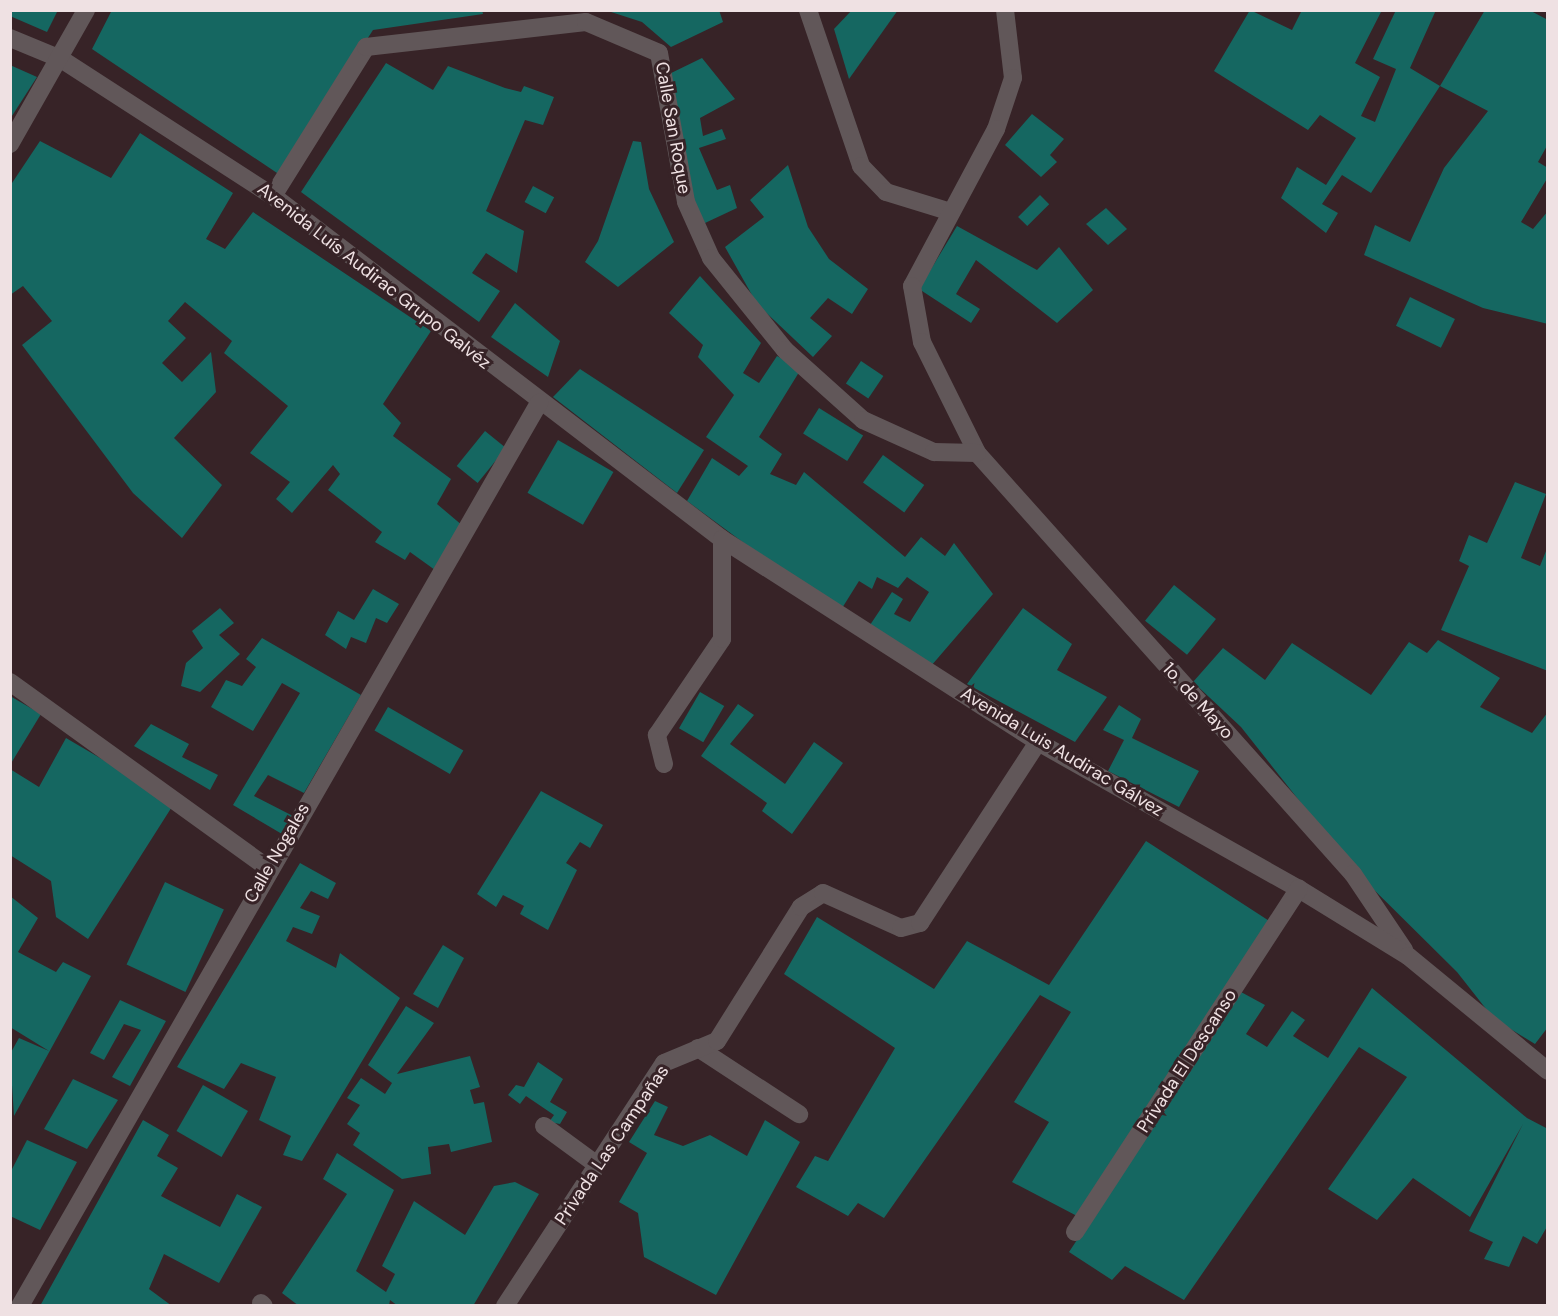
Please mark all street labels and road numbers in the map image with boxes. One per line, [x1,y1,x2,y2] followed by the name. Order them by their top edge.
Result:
[651,60,695,196] street label: Calle San Roque
[253,178,495,374] street label: Avenida Luís Audirac Grupo Galvéz
[1158,658,1238,744] street label: 1o. de Mayo
[957,683,1167,821] street label: Avenida Luis Audirac Gálvez
[240,799,314,907] street label: Calle Nogales
[1133,985,1241,1137] street label: Privada El Descanso
[550,1061,674,1229] street label: Privada Las Campañas

